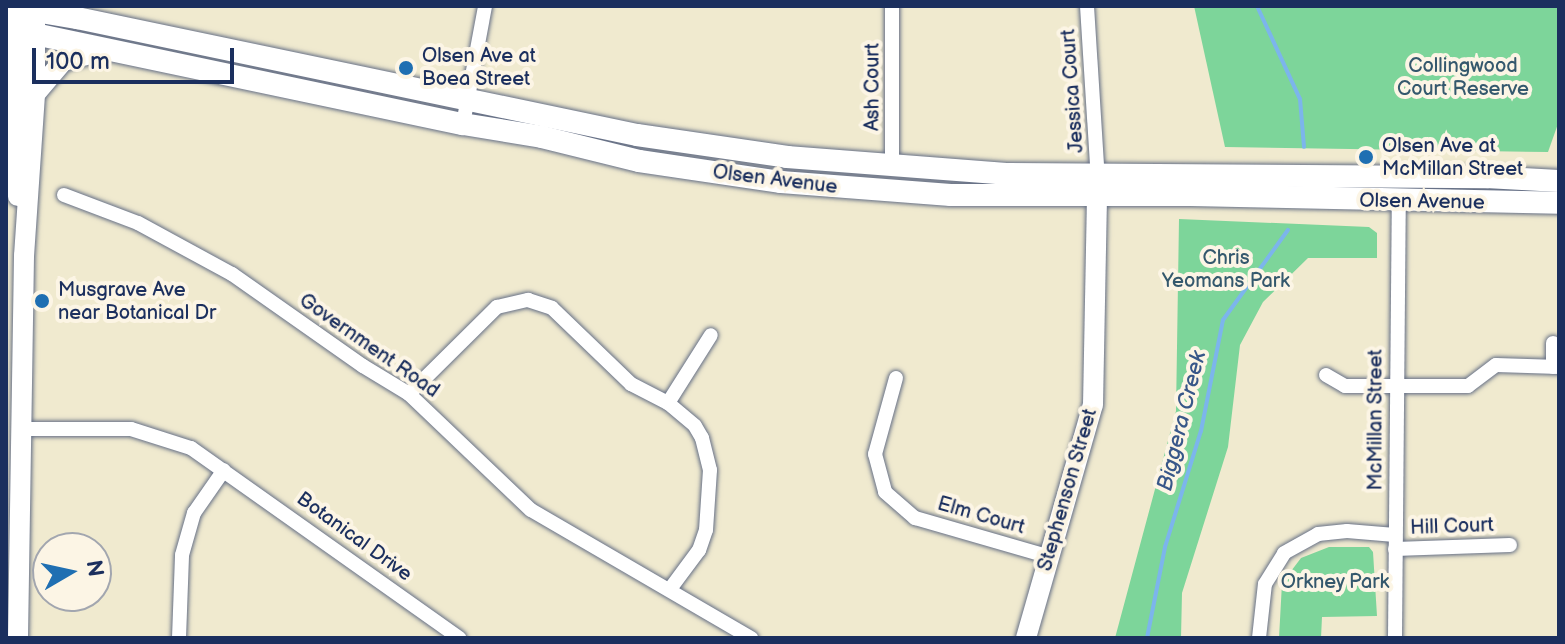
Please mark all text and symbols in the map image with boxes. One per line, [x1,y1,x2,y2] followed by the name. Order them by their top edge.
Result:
[1057,28,1089,154] street label: Jessica Court
[36,32,238,82] scale bar
[861,43,885,131] street label: Ash Court
[422,44,536,91] place label: Olsen Ave at Boea Street
[46,47,110,76] text: 100 m
[1397,55,1529,102] park label: Collingwood Court Reserve
[397,59,415,77] marker: Olsen Ave at Boea Street
[1382,134,1524,181] place label: Olsen Ave at McMillan Street
[1357,148,1375,166] marker: Olsen Ave at McMillan Street
[711,160,839,200] street label: Olsen Avenue
[1359,189,1485,215] street label: Olsen Avenue
[1162,247,1290,294] park label: Chris Yeomans Park
[58,278,216,325] place label: Musgrave Ave near Botanical Dr
[294,289,444,403] street label: Government Road
[33,292,51,310] marker: Musgrave Ave near Botanical Dr
[1152,348,1212,494] water label: Biggera Creek
[1364,349,1388,491] street label: McMillan Street
[1033,406,1103,574] street label: Stephenson Street
[292,487,416,587] street label: Botanical Drive
[935,492,1027,540] street label: Elm Court
[1410,514,1494,540] street label: Hill Court
[32,532,112,612] north arrow
[80,558,109,579] text: N
[1280,570,1390,594] park label: Orkney Park

